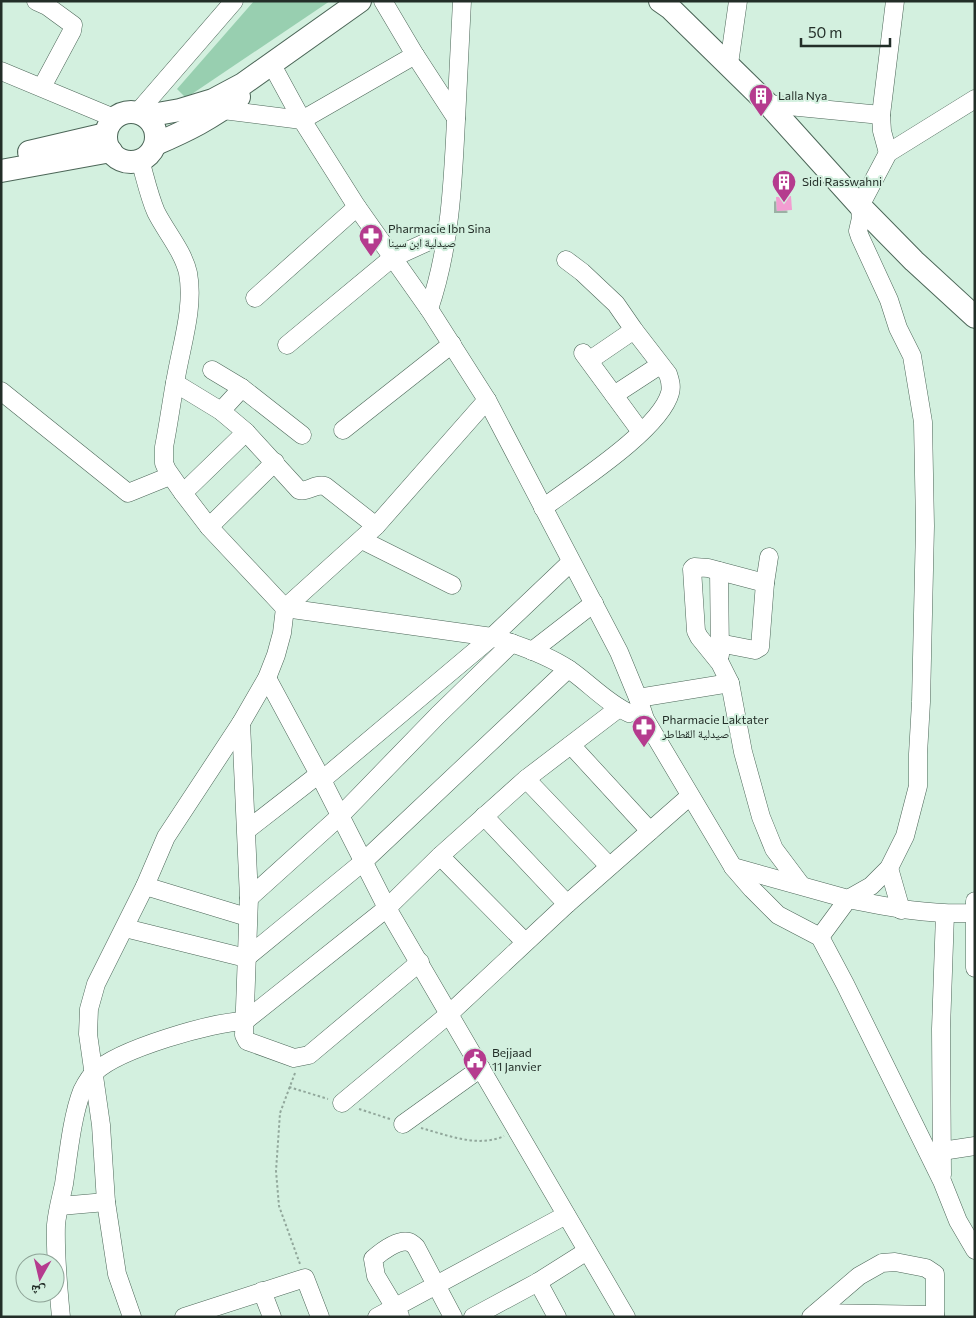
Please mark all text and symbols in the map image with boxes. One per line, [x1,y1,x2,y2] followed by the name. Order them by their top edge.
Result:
[801,15,890,47] scale bar
[808,23,842,41] text: 50 m
[748,83,774,117] building icon: Lalla Nya
[778,88,827,102] place label: Lalla Nya
[771,169,797,203] building icon: Sidi Rasswahni
[802,174,882,188] place label: Sidi Rasswahni
[388,221,491,250] place label: Pharmacie Ibn Sina صيدلية ابن سينا
[358,223,384,257] pharmacy icon: Pharmacie Ibn Sina صيدلية ابن سينا
[661,712,769,741] place label: Pharmacie Laktater صيدلية القطاطر
[631,714,657,748] pharmacy icon: Pharmacie Laktater صيدلية القطاطر
[492,1045,542,1074] place label: Bejjaad 11 Janvier
[462,1047,488,1081] public building icon: Bejjaad 11 Janvier
[15,1253,65,1303] north arrow
[29,1281,47,1301] text: ش

